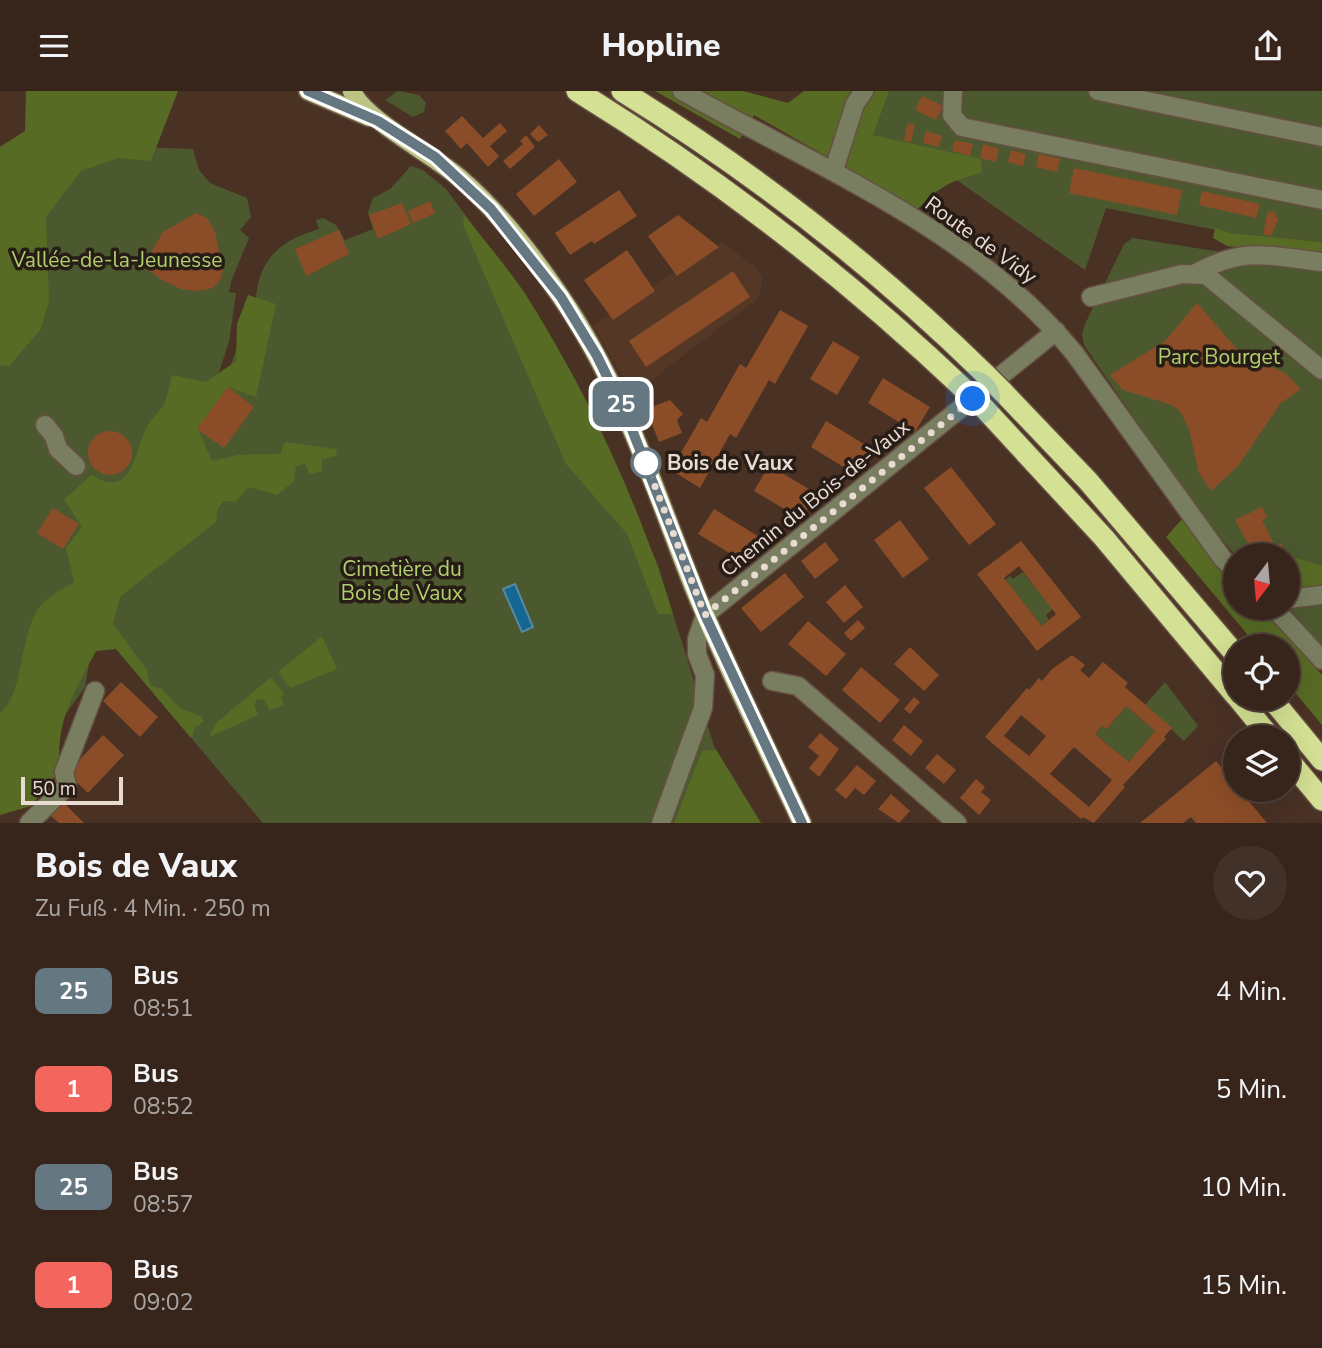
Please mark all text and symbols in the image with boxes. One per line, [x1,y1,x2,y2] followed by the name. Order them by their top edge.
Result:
[601,24,721,67] text: Hopline
[35,27,73,65] icon: menu
[1249,27,1287,65] icon: share
[919,190,1043,290] street label: Route de Vidy
[10,246,223,274] park label: Vallée-de-la-Jeunesse
[1158,343,1281,371] park label: Parc Bourget
[590,381,652,427] line badge: 25
[955,381,990,416] your location
[607,388,635,420] text: 25
[715,413,915,583] street label: Chemin du Bois-de-Vaux
[631,448,661,478] marker: Bois de Vaux
[667,449,794,477] place label: Bois de Vaux
[1223,543,1300,619] north arrow
[1223,543,1300,802] map controls
[341,555,463,607] park label: Cimetière du Bois de Vaux
[1223,634,1300,711] button: locate
[1223,725,1300,802] button: layers
[21,774,122,806] scale bar
[32,776,76,802] text: 50 m
[35,844,237,889] text: Bois de Vaux
[1213,846,1287,920] button: heart
[35,893,271,924] text: Zu Fuß · 4 Min. · 250 m
[133,958,179,993] text: Bus
[1216,974,1287,1009] text: 4 Min.
[59,975,88,1007] text: 25
[133,993,193,1024] text: 08:51
[133,1056,179,1091] text: Bus
[1216,1072,1287,1107] text: 5 Min.
[66,1073,81,1105] text: 1
[133,1091,193,1122] text: 08:52
[133,1154,179,1189] text: Bus
[1200,1170,1287,1205] text: 10 Min.
[59,1171,88,1203] text: 25
[133,1189,193,1220] text: 08:57
[133,1252,179,1287] text: Bus
[1200,1268,1287,1303] text: 15 Min.
[66,1269,81,1301] text: 1
[133,1287,193,1318] text: 09:02

